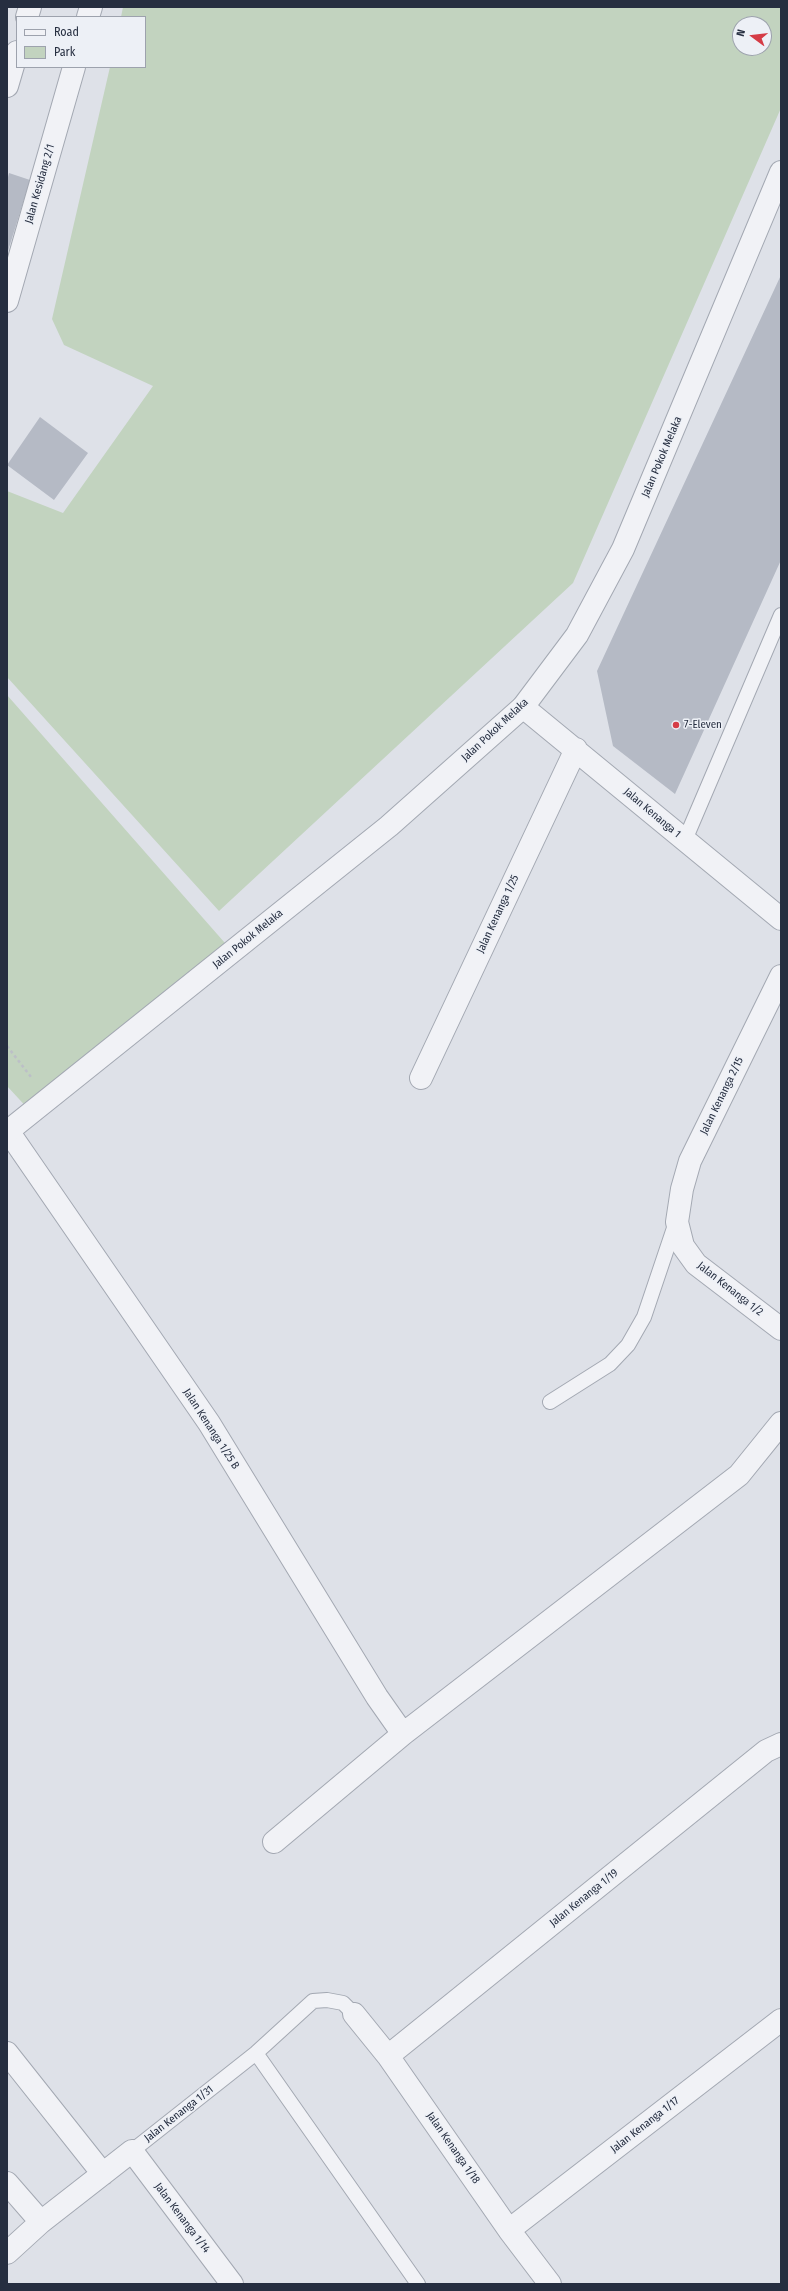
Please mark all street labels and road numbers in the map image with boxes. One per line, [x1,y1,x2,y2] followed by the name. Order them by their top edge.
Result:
[22,143,58,225] street label: Jalan Kesidang 2/1
[639,415,685,499] street label: Jalan Pokok Melaka
[459,696,531,764] street label: Jalan Pokok Melaka
[621,785,683,841] street label: Jalan Kenanga 1
[474,873,522,955] street label: Jalan Kenanga 1/25
[210,907,286,971] street label: Jalan Pokok Melaka
[698,1055,746,1137] street label: Jalan Kenanga 2/15
[695,1259,765,1319] street label: Jalan Kenanga 1/2
[180,1386,242,1472] street label: Jalan Kenanga 1/25 B
[547,1866,621,1930] street label: Jalan Kenanga 1/19
[142,2083,216,2145] street label: Jalan Kenanga 1/31
[608,2094,682,2156] street label: Jalan Kenanga 1/17
[423,2110,483,2186] street label: Jalan Kenanga 1/18
[151,2180,213,2256] street label: Jalan Kenanga 1/14

